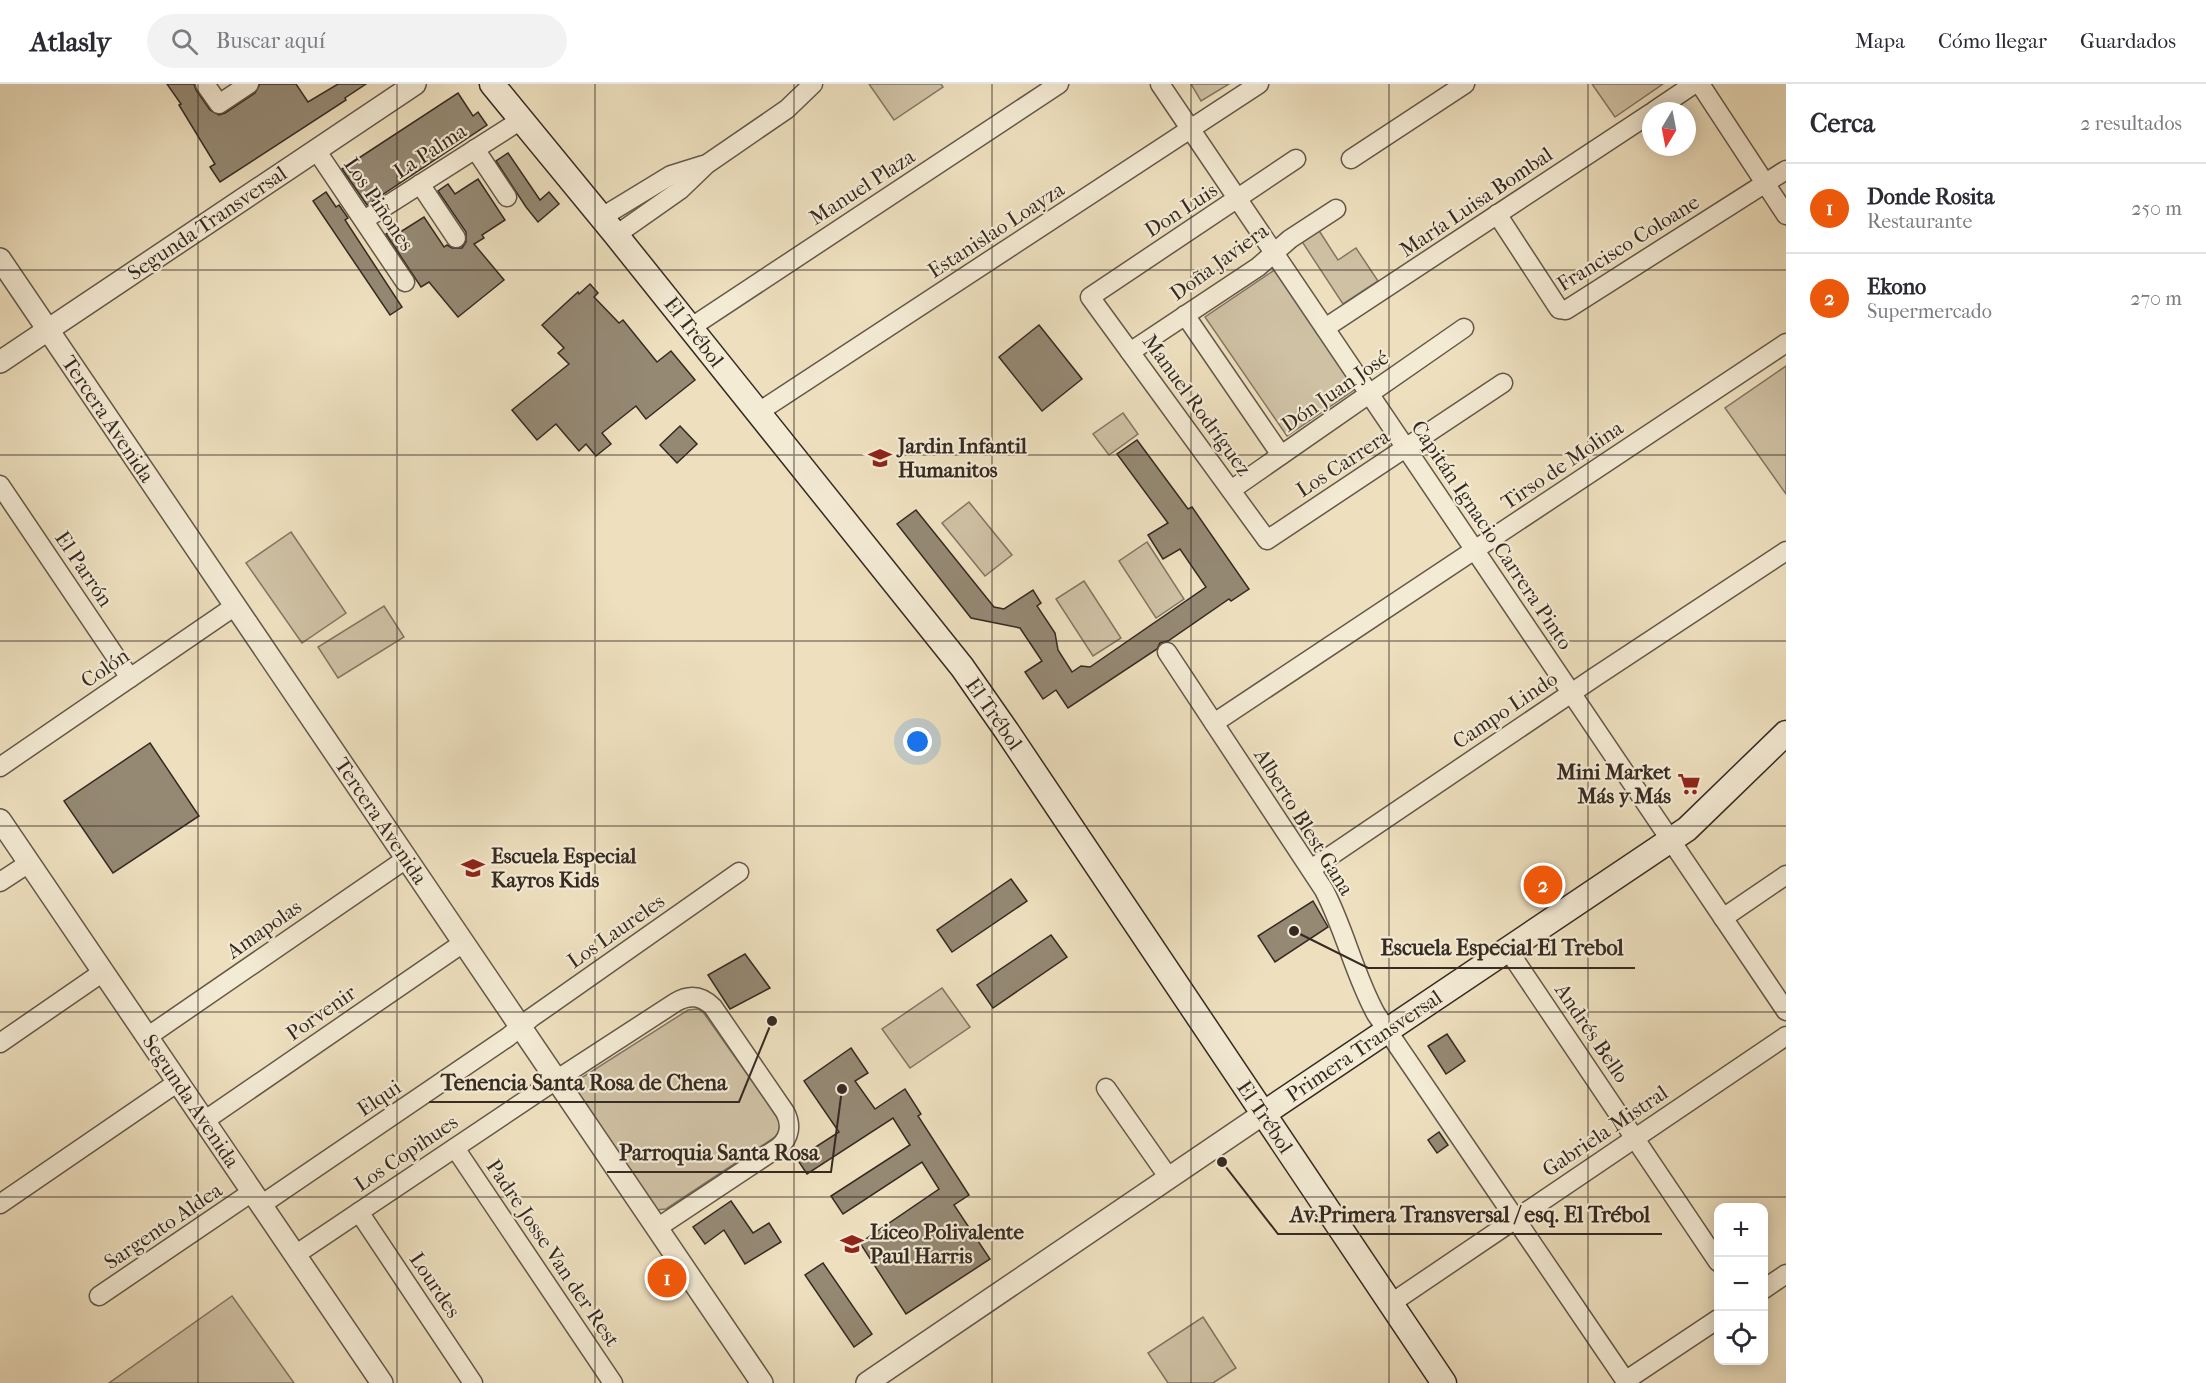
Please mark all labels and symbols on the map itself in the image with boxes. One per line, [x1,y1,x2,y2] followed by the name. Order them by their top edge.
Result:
[1642,102,1696,156] north arrow
[389,118,471,183] street label: La Palma
[1395,142,1557,262] street label: María Luisa Bombal
[805,144,919,230] street label: Manuel Plaza
[339,153,419,255] street label: Los Piñones
[123,161,291,285] street label: Segunda Transversal
[923,177,1069,283] street label: Estanislao Loayza
[1140,178,1222,242] street label: Don Luis
[1553,190,1703,296] street label: Francisco Coloane
[1165,218,1273,306] street label: Doña Javiera
[659,292,729,372] street label: El Trébol
[1138,330,1256,480] street label: Manuel Rodríguez
[1277,345,1393,437] street label: Dón Juan José
[57,351,159,487] street label: Tercera Avenida
[1497,415,1628,515] street label: Tirso de Molina
[1406,416,1578,654] street label: Capitán Ignacio Carrera Pinto
[1292,424,1394,502] street label: Los Carrera
[896,434,1027,482] place label: Jardin Infantil Humanitos
[867,445,893,471] school or university icon: Jardin Infantil Humanitos
[50,527,118,611] street label: El Parrón
[76,643,134,693] street label: Colón
[1448,666,1562,754] street label: Campo Lindo
[961,673,1028,755] street label: El Trébol
[903,727,932,756] your location
[1249,743,1359,900] street label: Alberto Blest Gana
[330,753,432,889] street label: Tercera Avenida
[1556,760,1672,808] place label: Mini Market Más y Más
[1676,771,1702,797] supermarket icon: Mini Market Más y Más
[491,844,636,892] place label: Escuela Especial Kayros Kids
[460,855,486,881] school or university icon: Escuela Especial Kayros Kids
[1524,862,1562,908] pin: 2
[563,889,669,973] street label: Los Laureles
[221,894,306,964] street label: Amapolas
[1368,928,1635,968] callout: Escuela Especial El Trebol
[1380,935,1624,961] text: Escuela Especial El Trebol
[1549,978,1634,1087] street label: Andrés Bello
[282,980,360,1046] street label: Porvenir
[1282,985,1447,1107] street label: Primera Transversal
[138,1030,245,1172] street label: Segunda Avenida
[429,1062,739,1102] callout: Tenencia Santa Rosa de Chena
[440,1070,728,1096] text: Tenencia Santa Rosa de Chena
[353,1075,405,1121] street label: Elqui
[1232,1076,1298,1158] street label: El Trébol
[1538,1080,1672,1182] street label: Gabriela Mistral
[350,1110,462,1196] street label: Los Copihues
[607,1132,831,1172] callout: Parroquia Santa Rosa
[619,1140,820,1166] text: Parroquia Santa Rosa
[481,1155,625,1351] street label: Padre Josse Van der Rest
[100,1178,227,1274] street label: Sargento Aldea
[1278,1194,1662,1234] callout: Av.Primera Transversal / esq. El Trébol
[1288,1202,1651,1228] text: Av.Primera Transversal / esq. El Trébol
[870,1220,1024,1268] place label: Liceo Polivalente Paul Harris
[839,1231,865,1257] school or university icon: Liceo Polivalente Paul Harris
[405,1248,466,1322] street label: Lourdes
[648,1256,686,1300] pin: 1

